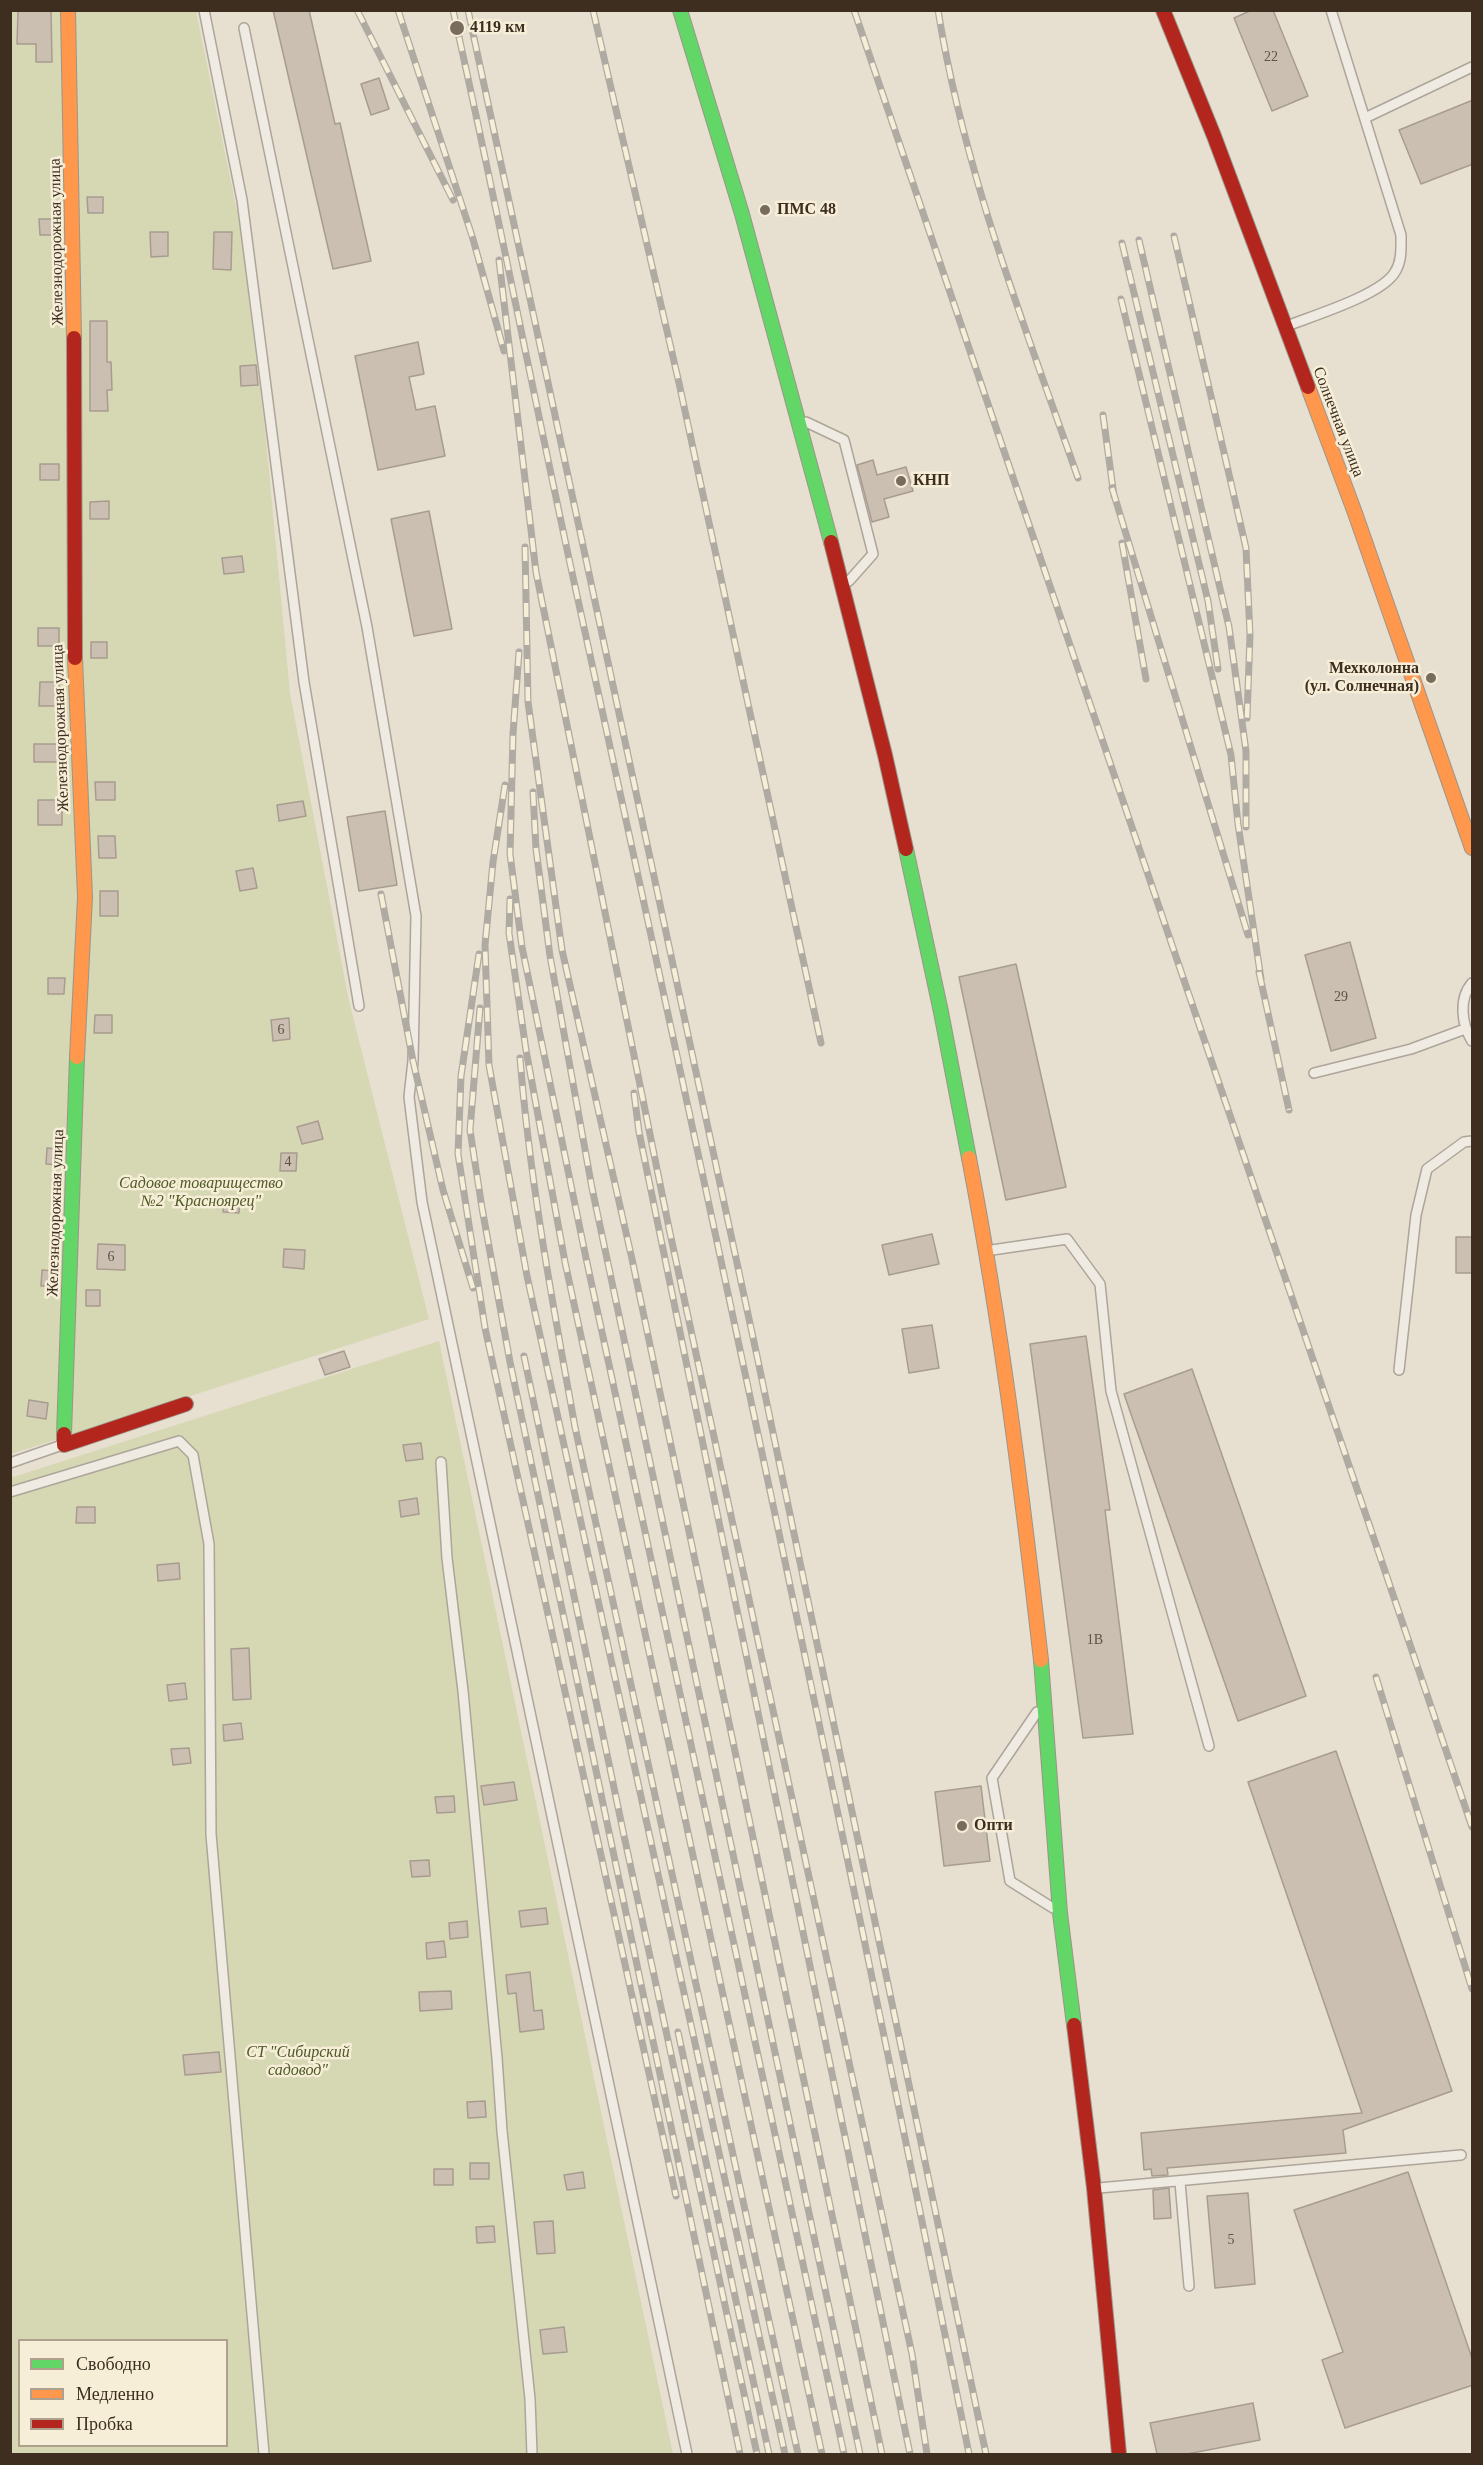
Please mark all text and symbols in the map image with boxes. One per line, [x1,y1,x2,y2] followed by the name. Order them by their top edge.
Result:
[470,18,525,38] place label: 4119 км
[448,19,466,37] marker: 4119 км
[1264,49,1278,65] house number: 22
[46,158,68,326] street label: Железнодорожная улица
[777,200,836,220] place label: ПМС 48
[758,203,772,217] marker: ПМС 48
[1308,364,1368,480] street label: Солнечная улица
[913,471,949,491] place label: КНП
[894,474,908,488] marker: КНП
[48,644,74,812] street label: Железнодорожная улица
[1305,659,1419,697] place label: Мехколонна (ул. Солнечная)
[1424,671,1438,685] marker: Мехколонна (ул. Солнечная)
[1334,989,1348,1005] house number: 29
[278,1022,284,1038] house number: 6
[43,1129,69,1297] street label: Железнодорожная улица
[284,1154,292,1170] house number: 4
[119,1174,283,1212] park label: Садовое товарищество №2 "Красноярец"
[108,1249,114,1265] house number: 6
[1087,1632,1103,1648] house number: 1В
[974,1816,1013,1836] place label: Опти
[955,1819,969,1833] marker: Опти
[246,2043,350,2081] park label: СТ "Сибирский садовод"
[1228,2232,1234,2248] house number: 5
[18,2339,228,2447] legend
[76,2354,151,2374] text: Свободно
[76,2384,154,2404] text: Медленно
[76,2414,133,2434] text: Пробка

